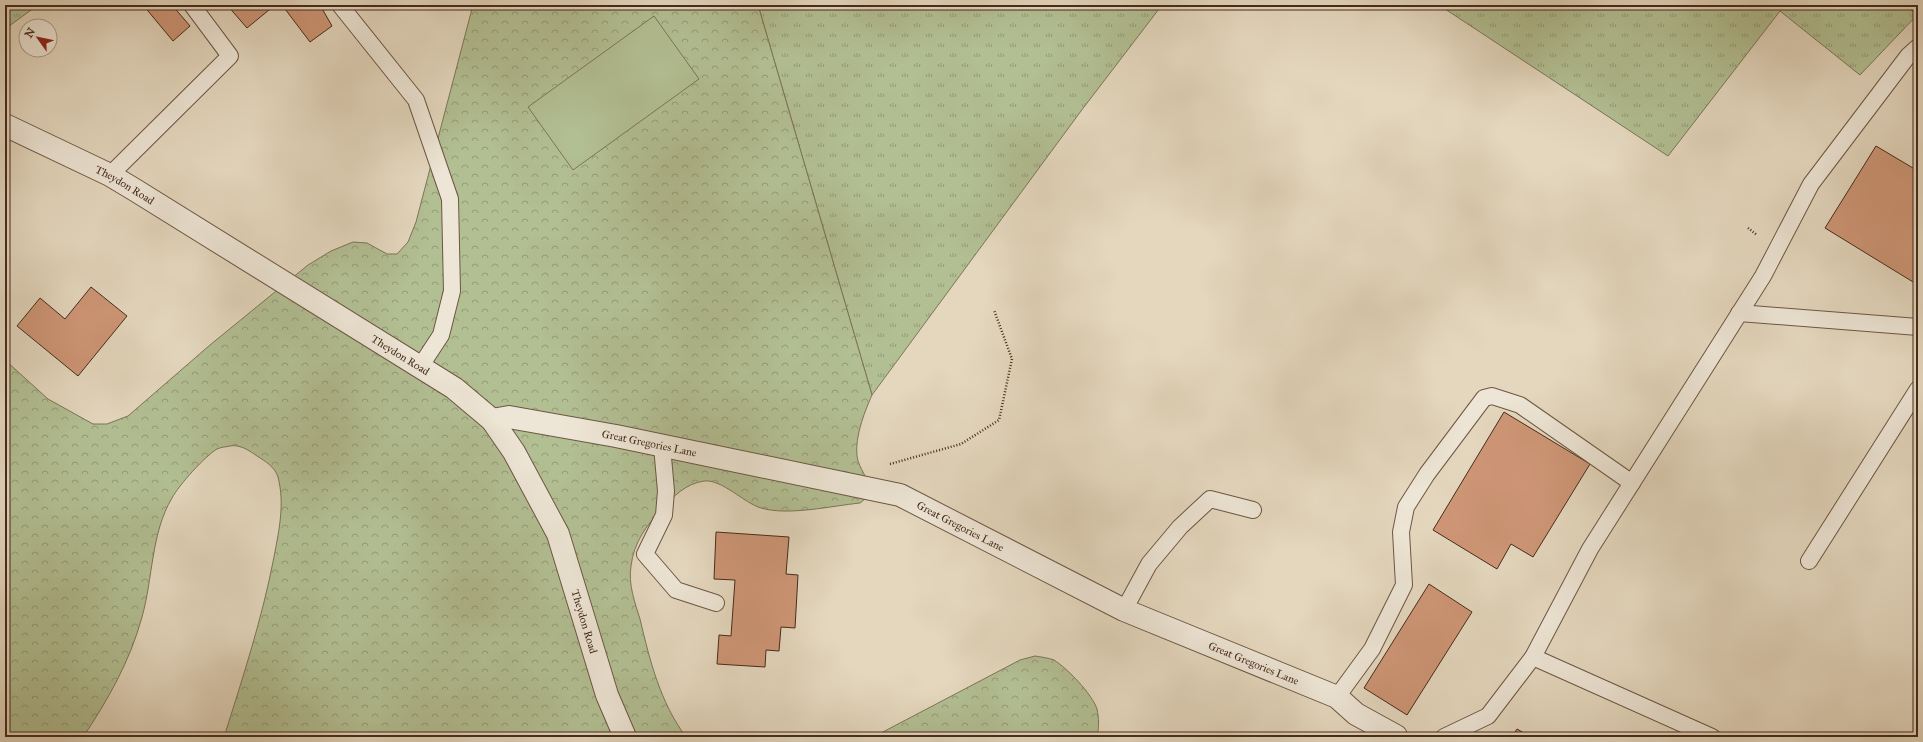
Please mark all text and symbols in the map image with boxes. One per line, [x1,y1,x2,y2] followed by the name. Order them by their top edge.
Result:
[18,18,58,58] north arrow
[22,25,38,40] text: N
[93,163,157,207] street label: Theydon Road
[369,332,433,378] street label: Theydon Road
[601,427,698,459] street label: Great Gregories Lane
[915,498,1007,554] street label: Great Gregories Lane
[569,588,601,656] street label: Theydon Road
[1207,639,1301,687] street label: Great Gregories Lane

